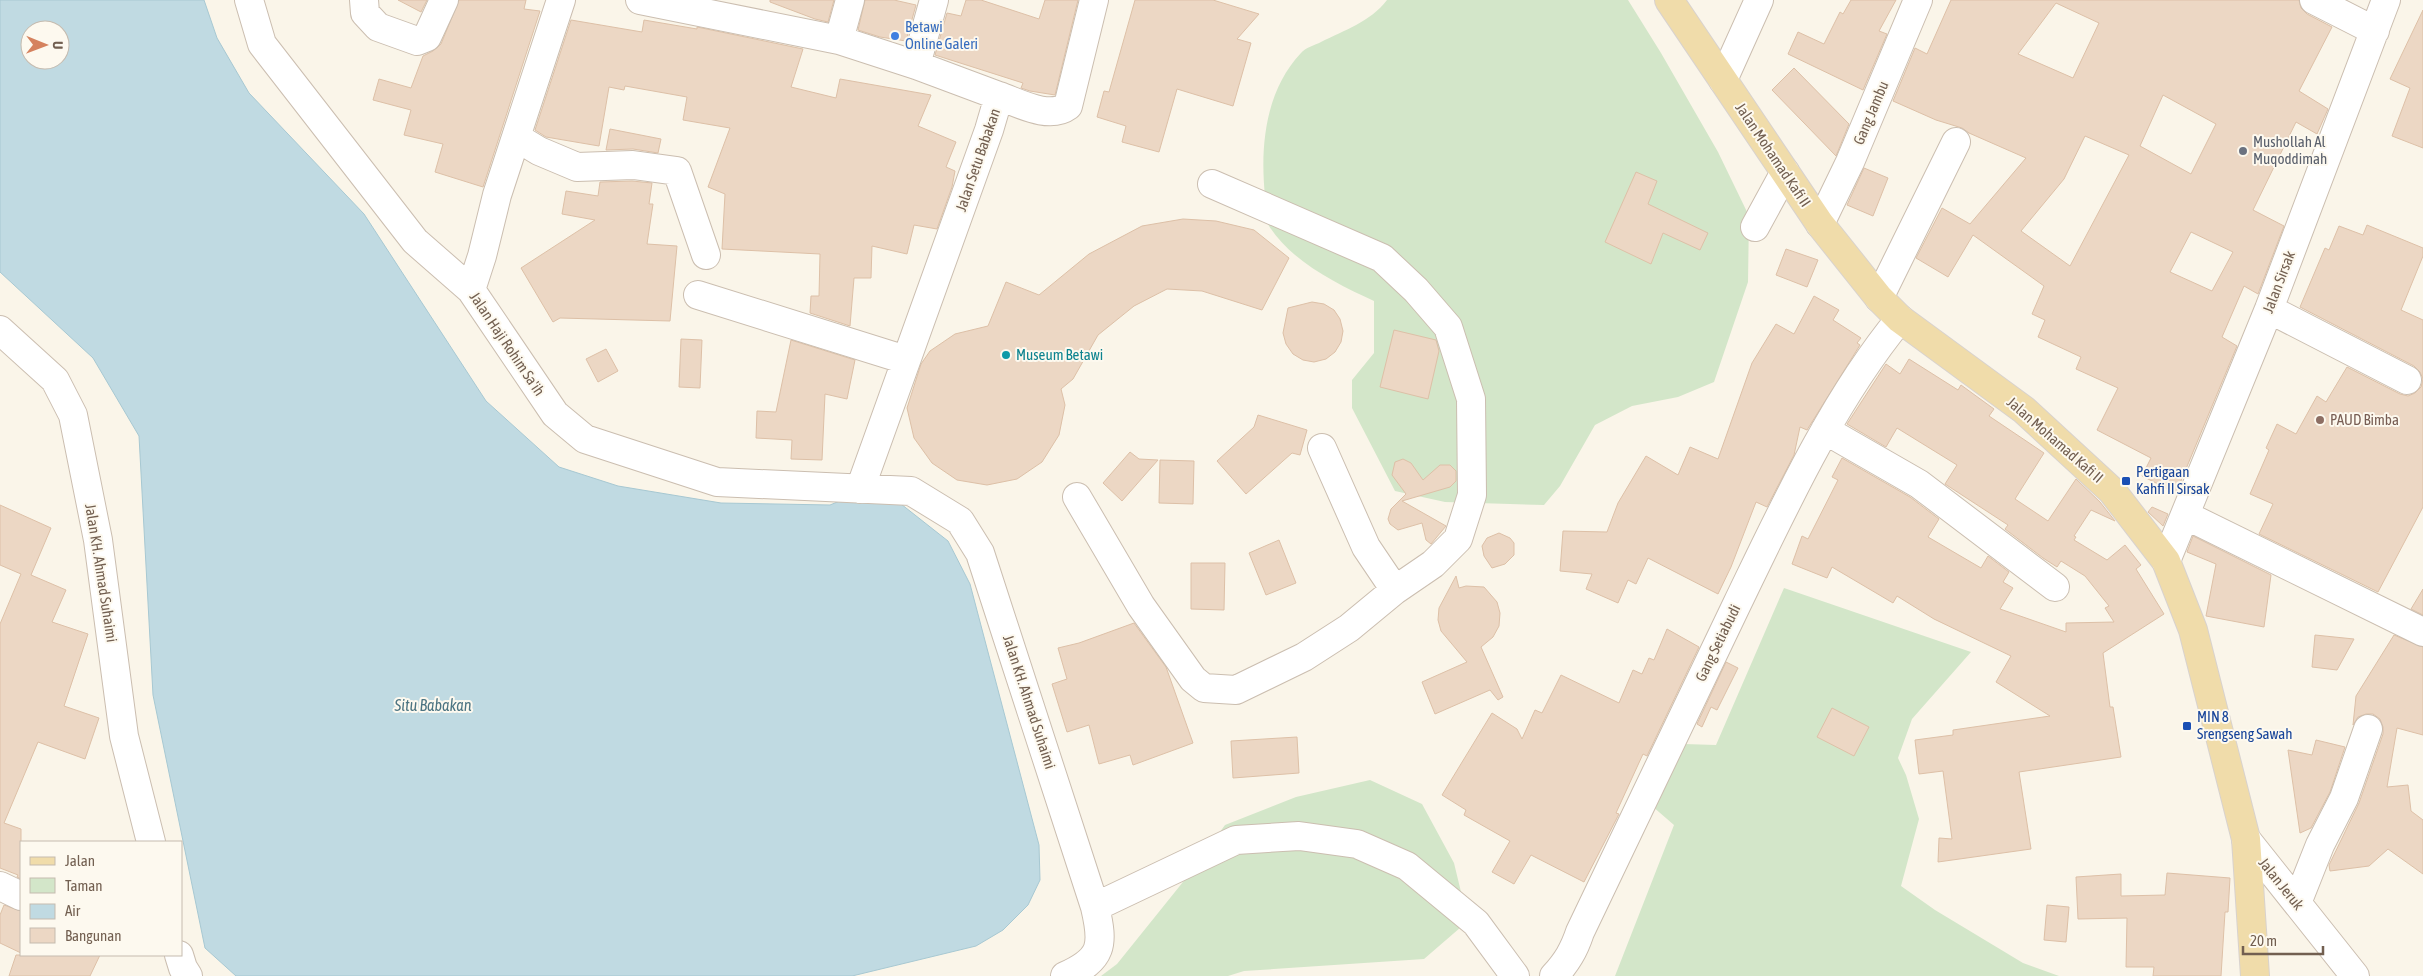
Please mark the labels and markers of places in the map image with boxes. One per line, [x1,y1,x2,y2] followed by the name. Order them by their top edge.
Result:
[905,18,978,52] place label: Betawi Online Galeri
[889,30,901,42] marker: Betawi Online Galeri
[2253,133,2327,167] place label: Mushollah Al Muqoddimah
[2237,145,2249,157] marker: Mushollah Al Muqoddimah
[1016,346,1103,363] place label: Museum Betawi
[1000,349,1012,361] marker: Museum Betawi
[2330,411,2399,428] place label: PAUD Bimba
[2314,414,2326,426] marker: PAUD Bimba
[2136,463,2210,497] place label: Pertigaan Kahfi II Sirsak
[2120,475,2132,487] marker: Pertigaan Kahfi II Sirsak
[2197,708,2292,742] place label: MIN 8 Srengseng Sawah
[2181,720,2193,732] marker: MIN 8 Srengseng Sawah

